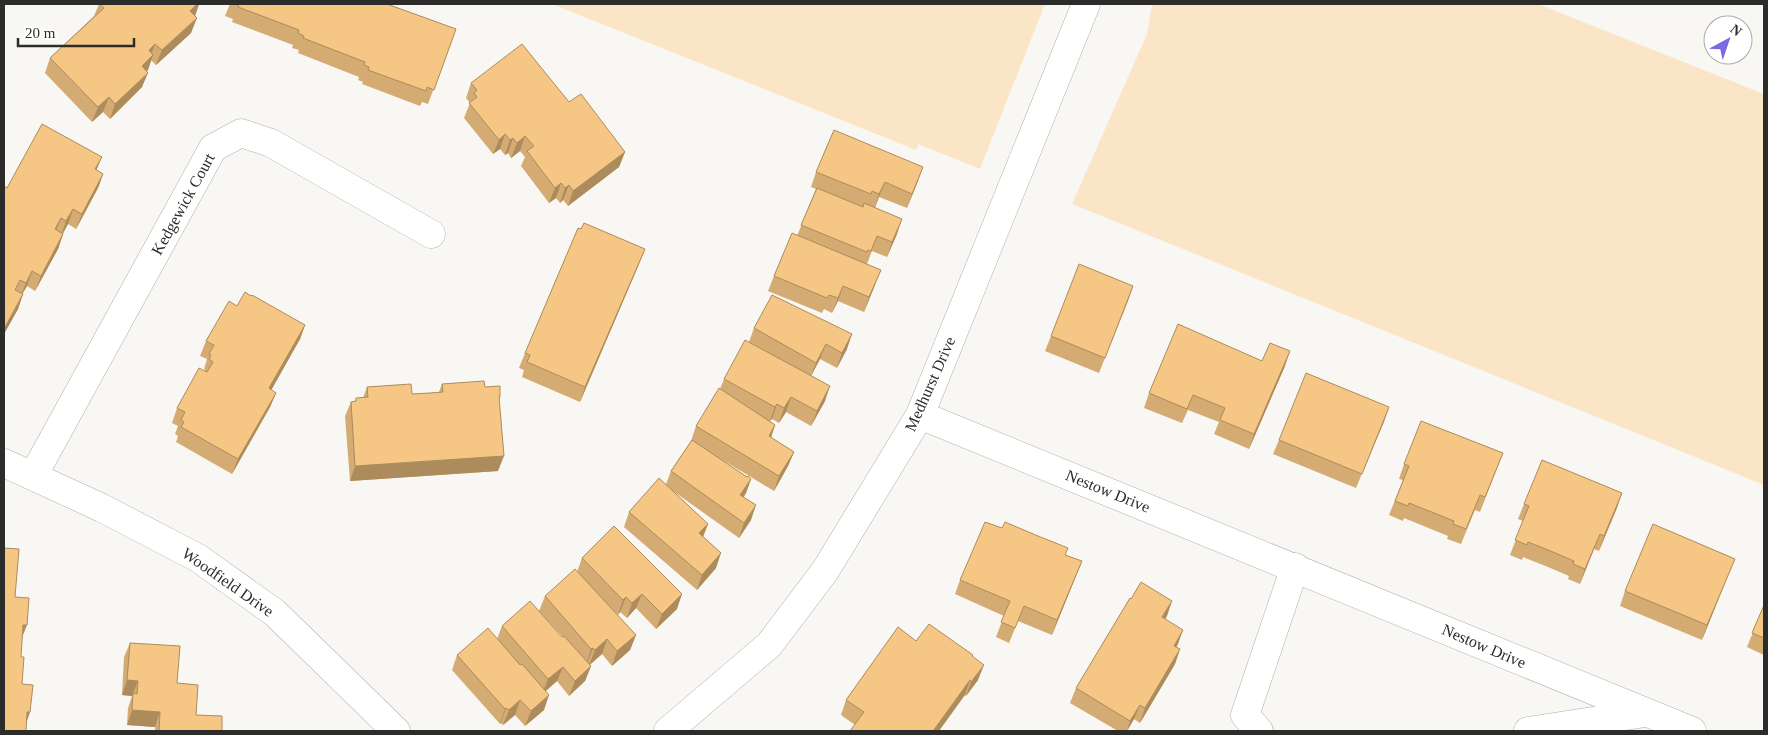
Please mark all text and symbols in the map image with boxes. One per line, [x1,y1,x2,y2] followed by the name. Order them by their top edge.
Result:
[18,15,134,47] scale bar
[1703,15,1753,65] north arrow
[1727,21,1745,39] text: N
[25,25,56,41] text: 20 m
[148,150,219,258] street label: Kedgewick Court
[902,334,958,434] street label: Medhurst Drive
[1063,466,1153,516] street label: Nestow Drive
[179,544,277,620] street label: Woodfield Drive
[1440,621,1528,671] street label: Nestow Drive

